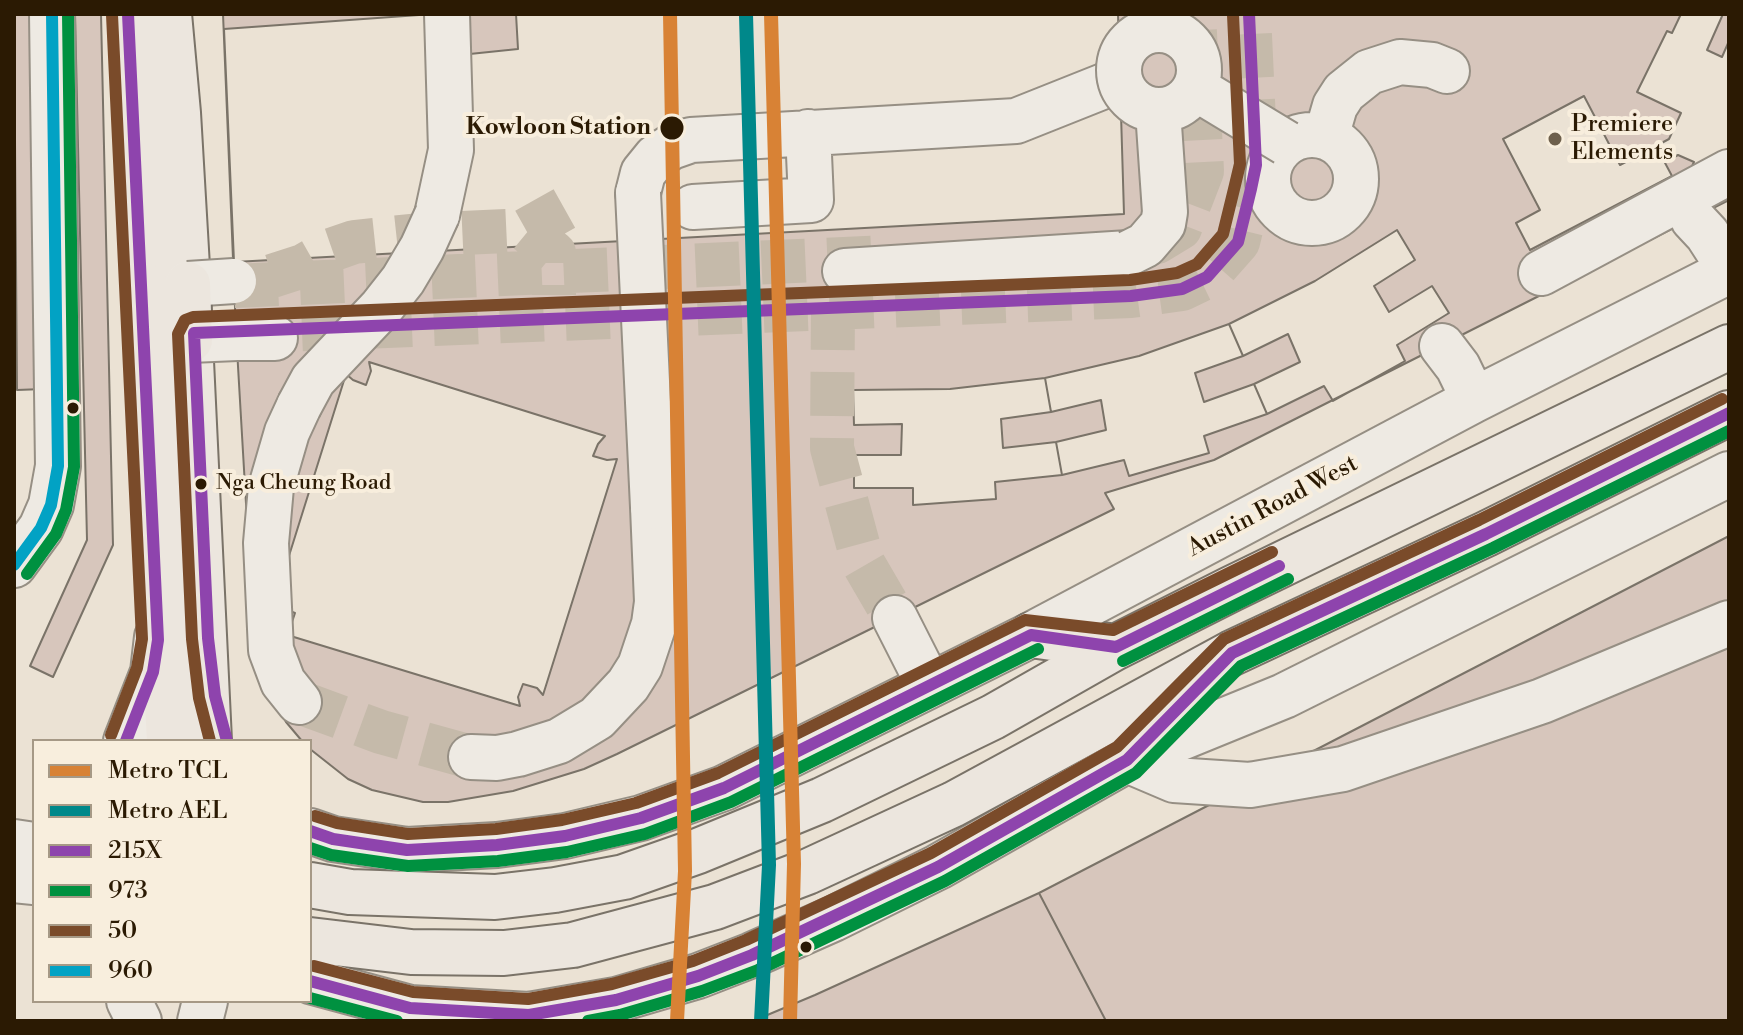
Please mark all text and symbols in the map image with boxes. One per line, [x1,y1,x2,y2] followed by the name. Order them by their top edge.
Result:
[1571,111,1673,167] place label: Premiere Elements
[466,114,651,142] place label: Kowloon Station
[658,114,686,142] marker: Kowloon Station
[1546,130,1564,148] marker: Premiere Elements
[65,400,81,416] unlabelled marker
[1183,450,1363,564] street label: Austin Road West
[216,471,391,497] place label: Nga Cheung Road
[193,476,209,492] marker: Nga Cheung Road
[32,739,312,1003] legend
[108,756,228,786] text: Metro TCL
[108,796,227,826] text: Metro AEL
[108,836,162,866] text: 215X
[108,876,148,906] text: 973
[108,916,137,946] text: 50
[798,939,814,955] unlabelled marker
[108,956,153,986] text: 960

